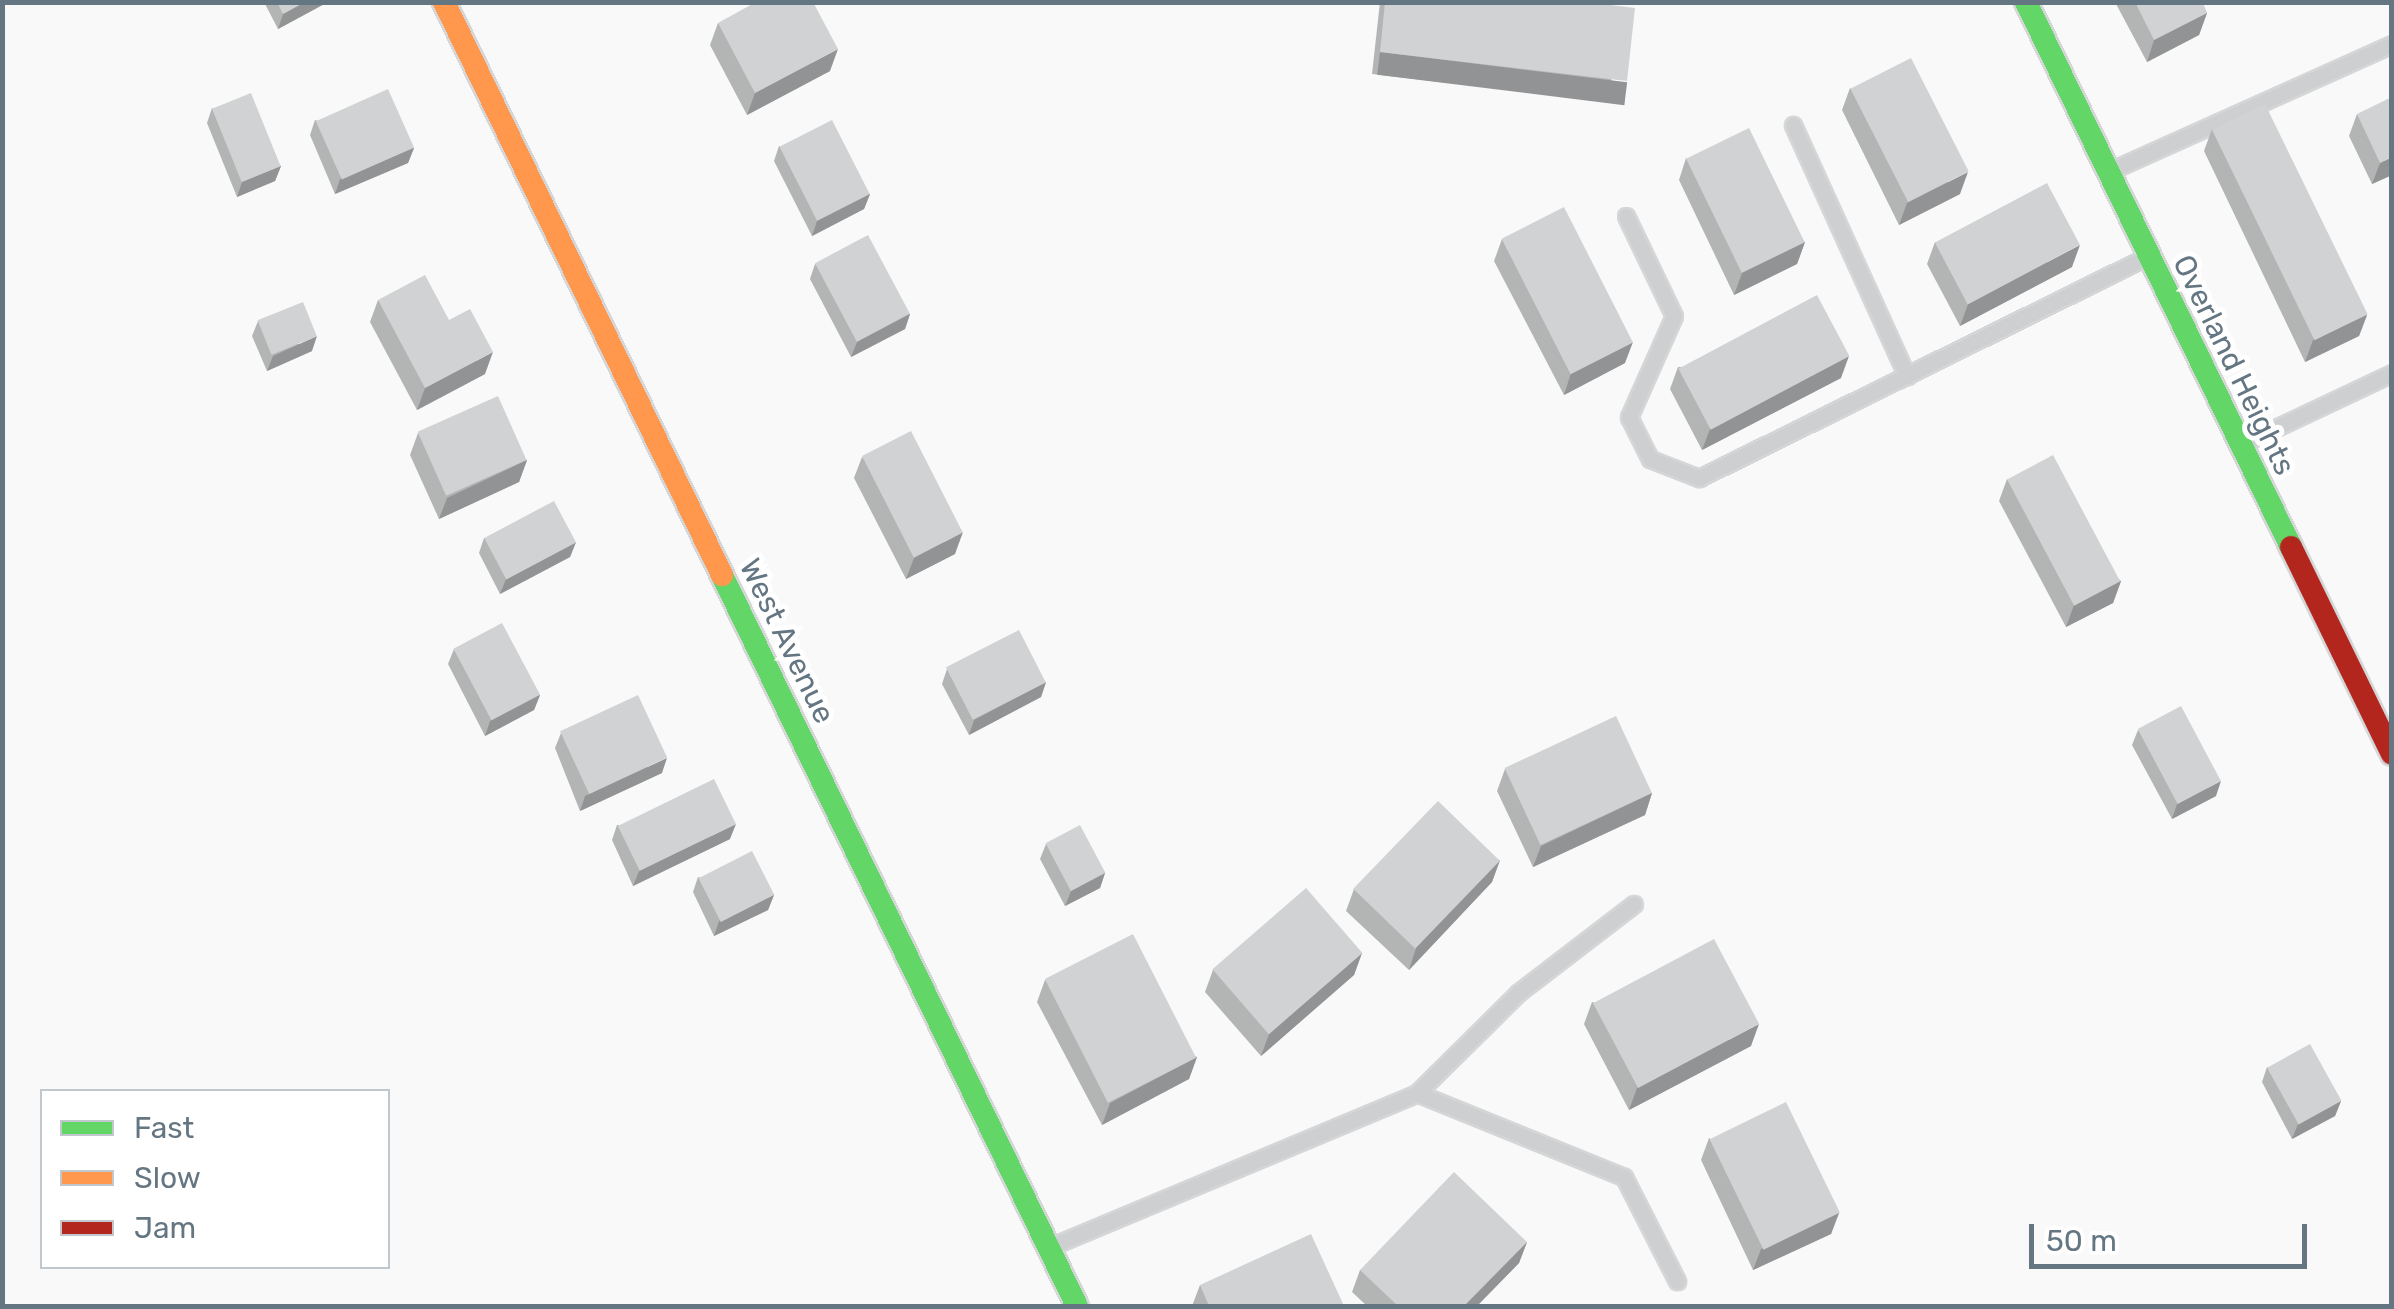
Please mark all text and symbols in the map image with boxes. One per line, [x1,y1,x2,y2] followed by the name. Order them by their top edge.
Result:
[2165,249,2303,481] street label: Overland Heights
[731,552,843,730] street label: West Avenue
[40,1089,390,1269] legend
[134,1110,194,1146] text: Fast
[134,1160,201,1196] text: Slow
[2034,1204,2312,1266] scale bar
[134,1210,196,1246] text: Jam
[2046,1223,2117,1259] text: 50 m

